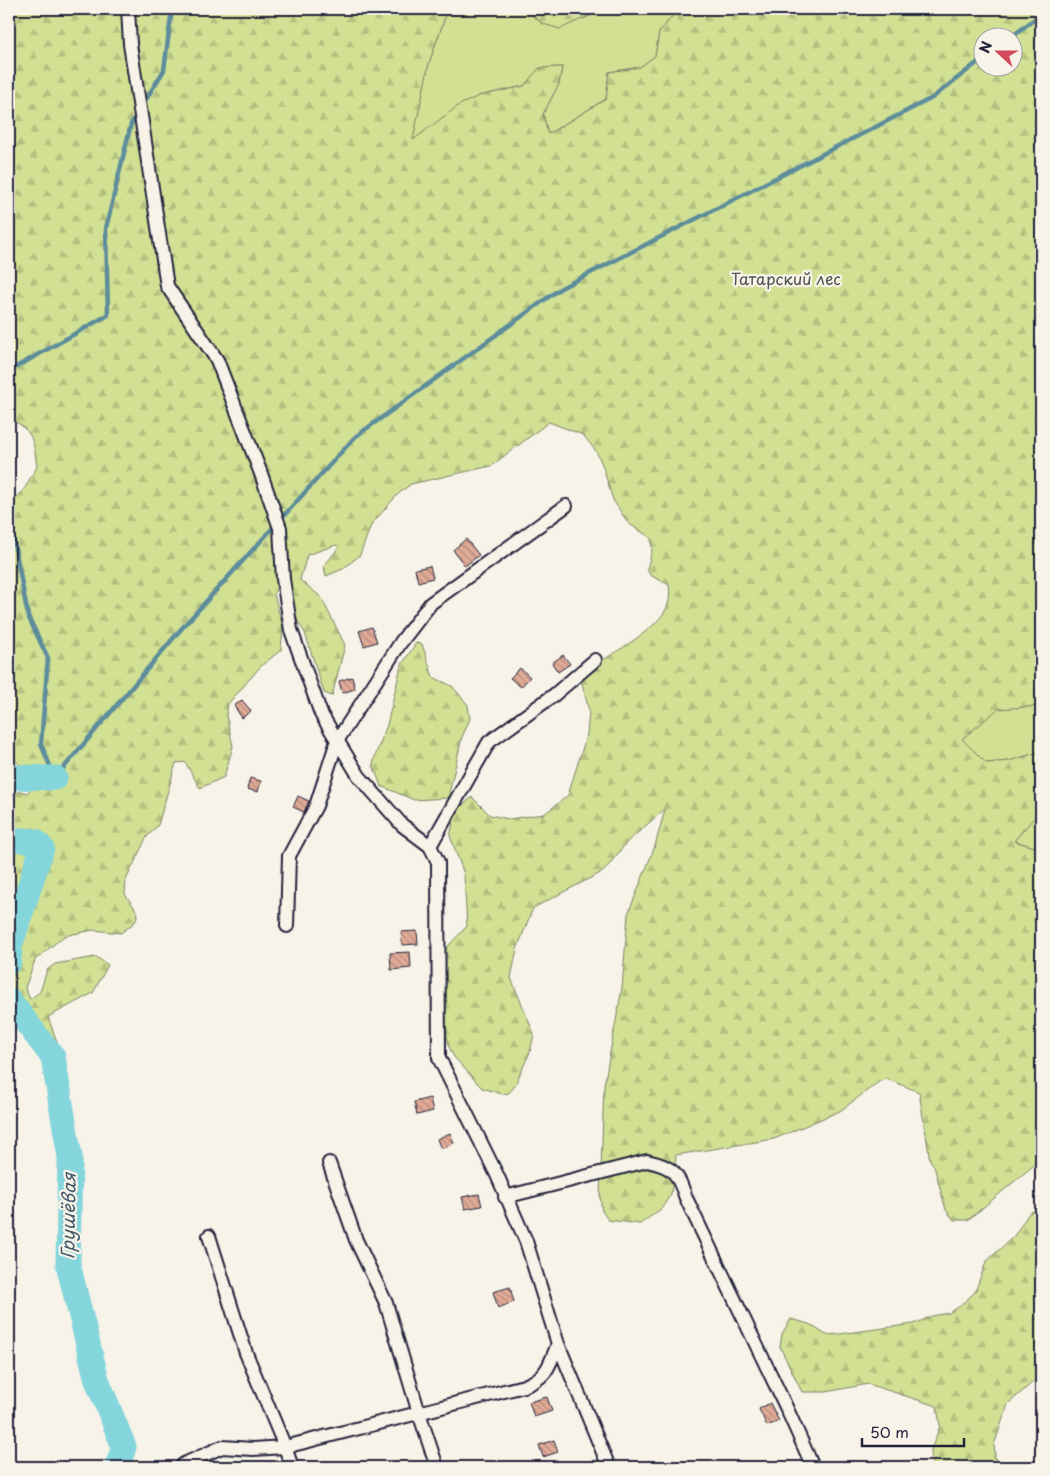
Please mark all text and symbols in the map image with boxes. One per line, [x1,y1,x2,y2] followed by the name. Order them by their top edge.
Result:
[972,28,1022,78] north arrow
[974,38,997,56] text: N
[731,266,841,290] park label: Татарский лес
[53,1171,82,1259] water label: Грушёвая
[862,1416,965,1448] scale bar
[870,1420,909,1443] text: 50 m

